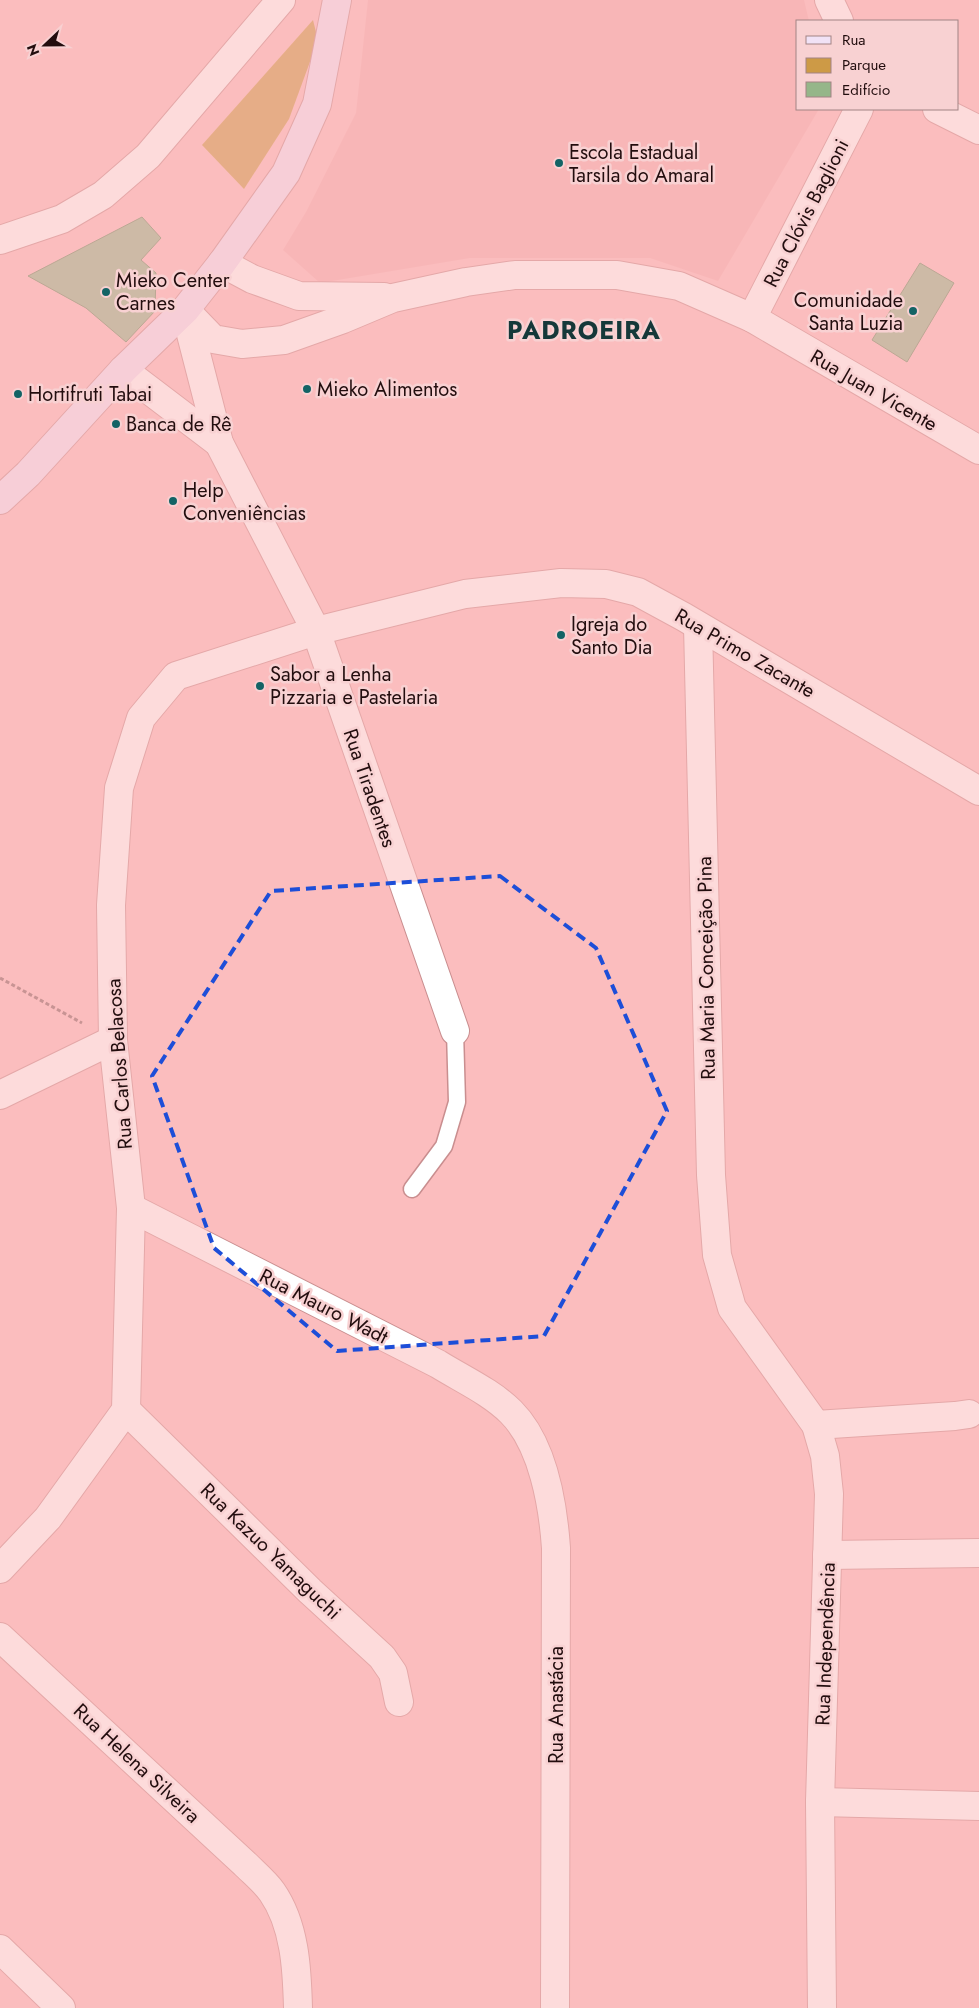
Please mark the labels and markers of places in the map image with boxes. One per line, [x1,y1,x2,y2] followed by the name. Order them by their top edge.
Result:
[569,138,714,190] place label: Escola Estadual Tarsila do Amaral
[553,157,565,169] marker: Escola Estadual Tarsila do Amaral
[116,266,230,318] place label: Mieko Center Carnes
[100,286,112,298] marker: Mieko Center Carnes
[794,286,903,338] place label: Comunidade Santa Luzia
[907,305,919,317] marker: Comunidade Santa Luzia
[317,375,457,404] place label: Mieko Alimentos
[28,380,152,409] place label: Hortifruti Tabai
[301,383,313,395] marker: Mieko Alimentos
[12,388,24,400] marker: Hortifruti Tabai
[126,410,232,439] place label: Banca de Rê
[110,418,122,430] marker: Banca de Rê
[183,476,306,528] place label: Help Conveniências
[167,495,179,507] marker: Help Conveniências
[571,610,652,662] place label: Igreja do Santo Dia
[555,629,567,641] marker: Igreja do Santo Dia
[270,660,438,712] place label: Sabor a Lenha Pizzaria e Pastelaria
[254,680,266,692] marker: Sabor a Lenha Pizzaria e Pastelaria

